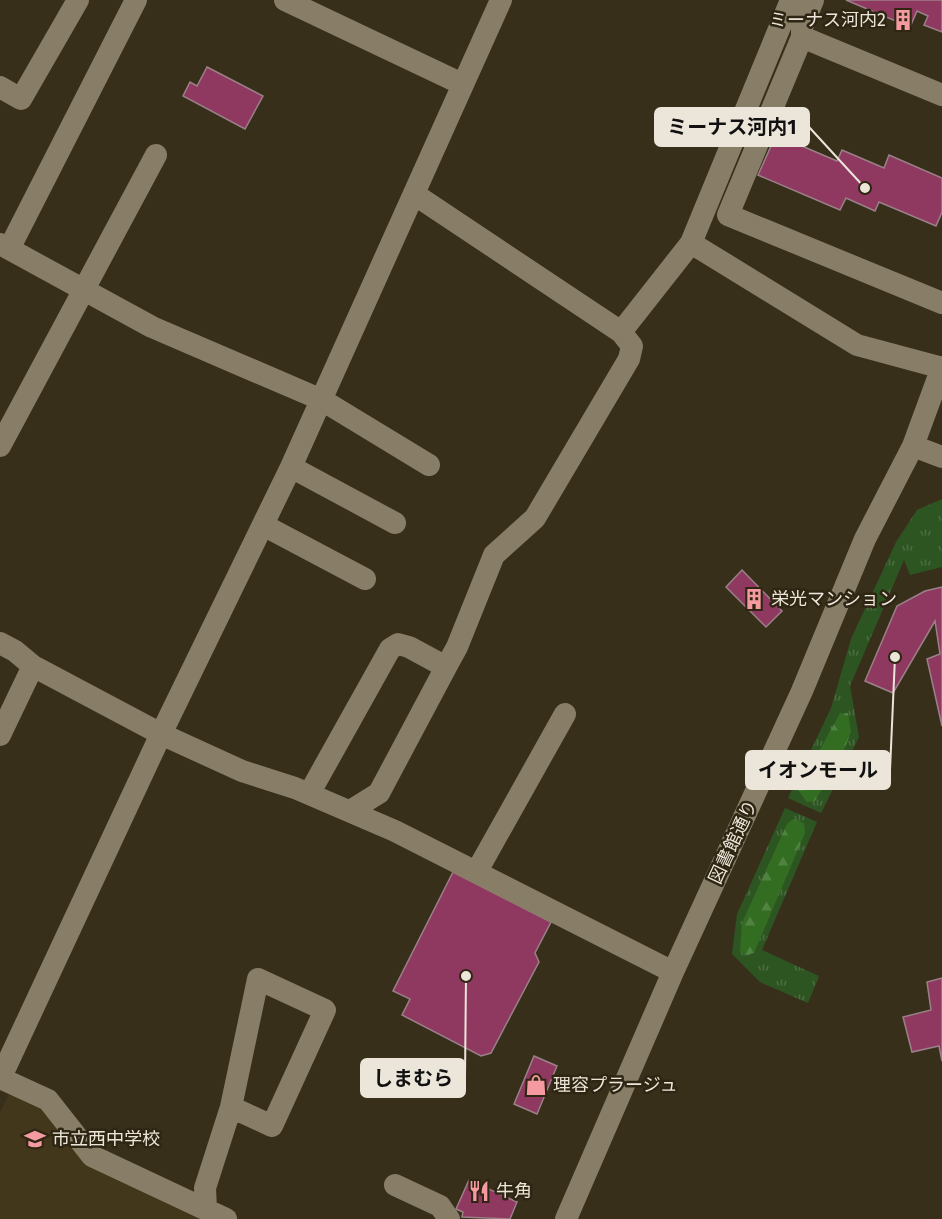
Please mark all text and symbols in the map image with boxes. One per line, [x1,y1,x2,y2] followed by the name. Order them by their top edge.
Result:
[891,8,915,32] building icon: ミーナス河内2
[769,9,886,31] place label: ミーナス河内2
[655,108,809,146] callout: ミーナス河内1
[667,115,797,139] text: ミーナス河内1
[742,587,766,611] building icon: 栄光マンション
[771,588,897,610] place label: 栄光マンション
[746,751,890,789] callout: イオンモール
[758,758,878,782] text: イオンモール
[704,797,762,887] street label: 図書館通り
[361,1059,465,1097] callout: しまむら
[373,1066,453,1090] text: しまむら
[524,1073,548,1097] shop icon: 理容プラージュ
[553,1074,677,1096] place label: 理容プラージュ
[23,1127,47,1151] school or university icon: 市立西中学校
[52,1128,160,1150] place label: 市立西中学校
[467,1179,491,1203] restaurant icon: 牛角
[496,1180,532,1202] place label: 牛角

